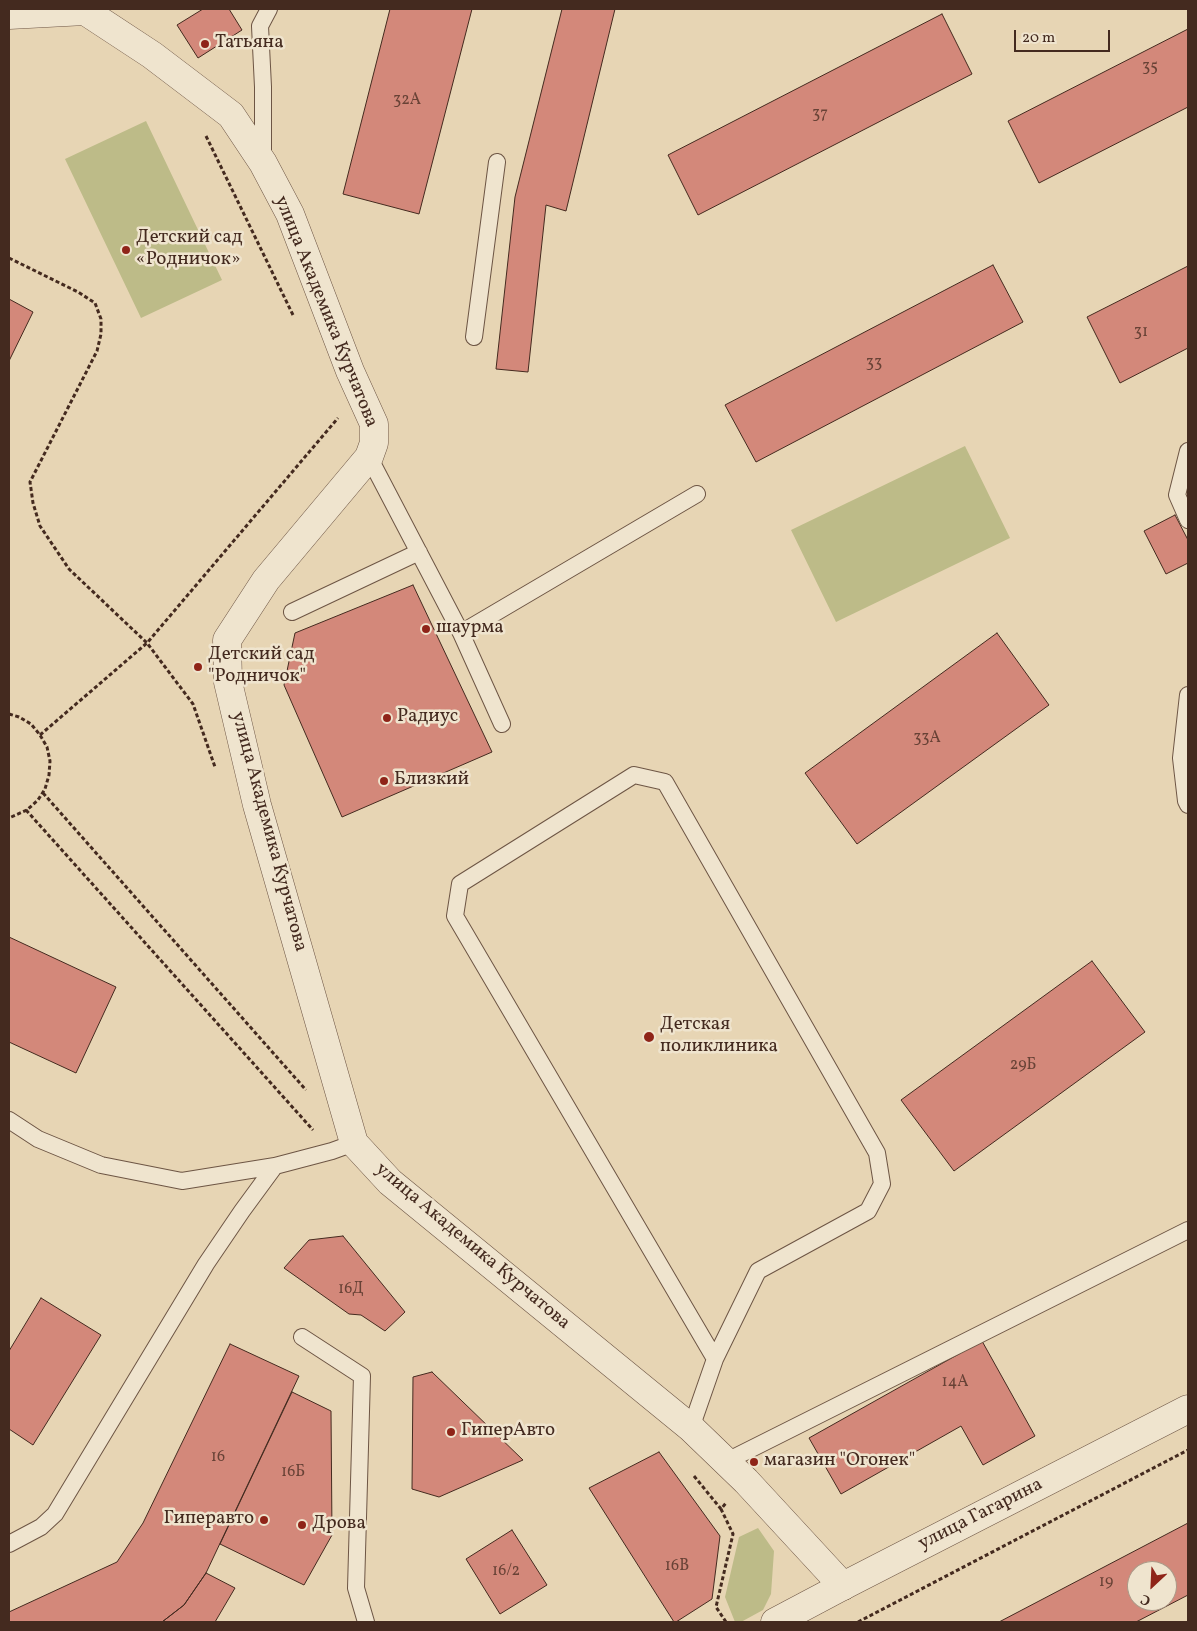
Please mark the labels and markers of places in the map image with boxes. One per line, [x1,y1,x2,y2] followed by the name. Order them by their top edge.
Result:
[215,33,284,55] place label: Татьяна
[199,38,211,50] marker: Татьяна
[136,228,242,272] place label: Детский сад «Родничок»
[120,244,132,256] marker: Детский сад «Родничок»
[436,618,504,640] place label: шаурма
[420,623,432,635] marker: шаурма
[208,645,314,689] place label: Детский сад "Родничок"
[192,661,204,673] marker: Детский сад "Родничок"
[397,707,458,729] place label: Радиус
[381,712,393,724] marker: Радиус
[394,770,469,792] place label: Близкий
[378,775,390,787] marker: Близкий
[660,1015,778,1059] place label: Детская поликлиника
[642,1030,656,1044] marker: Детская поликлиника
[461,1421,555,1443] place label: ГиперАвто
[445,1426,457,1438] marker: ГиперАвто
[764,1451,915,1473] place label: магазин "Огонек"
[748,1456,760,1468] marker: магазин "Огонек"
[164,1509,254,1531] place label: Гиперавто
[258,1514,270,1526] marker: Гиперавто
[312,1514,366,1536] place label: Дрова
[296,1519,308,1531] marker: Дрова

